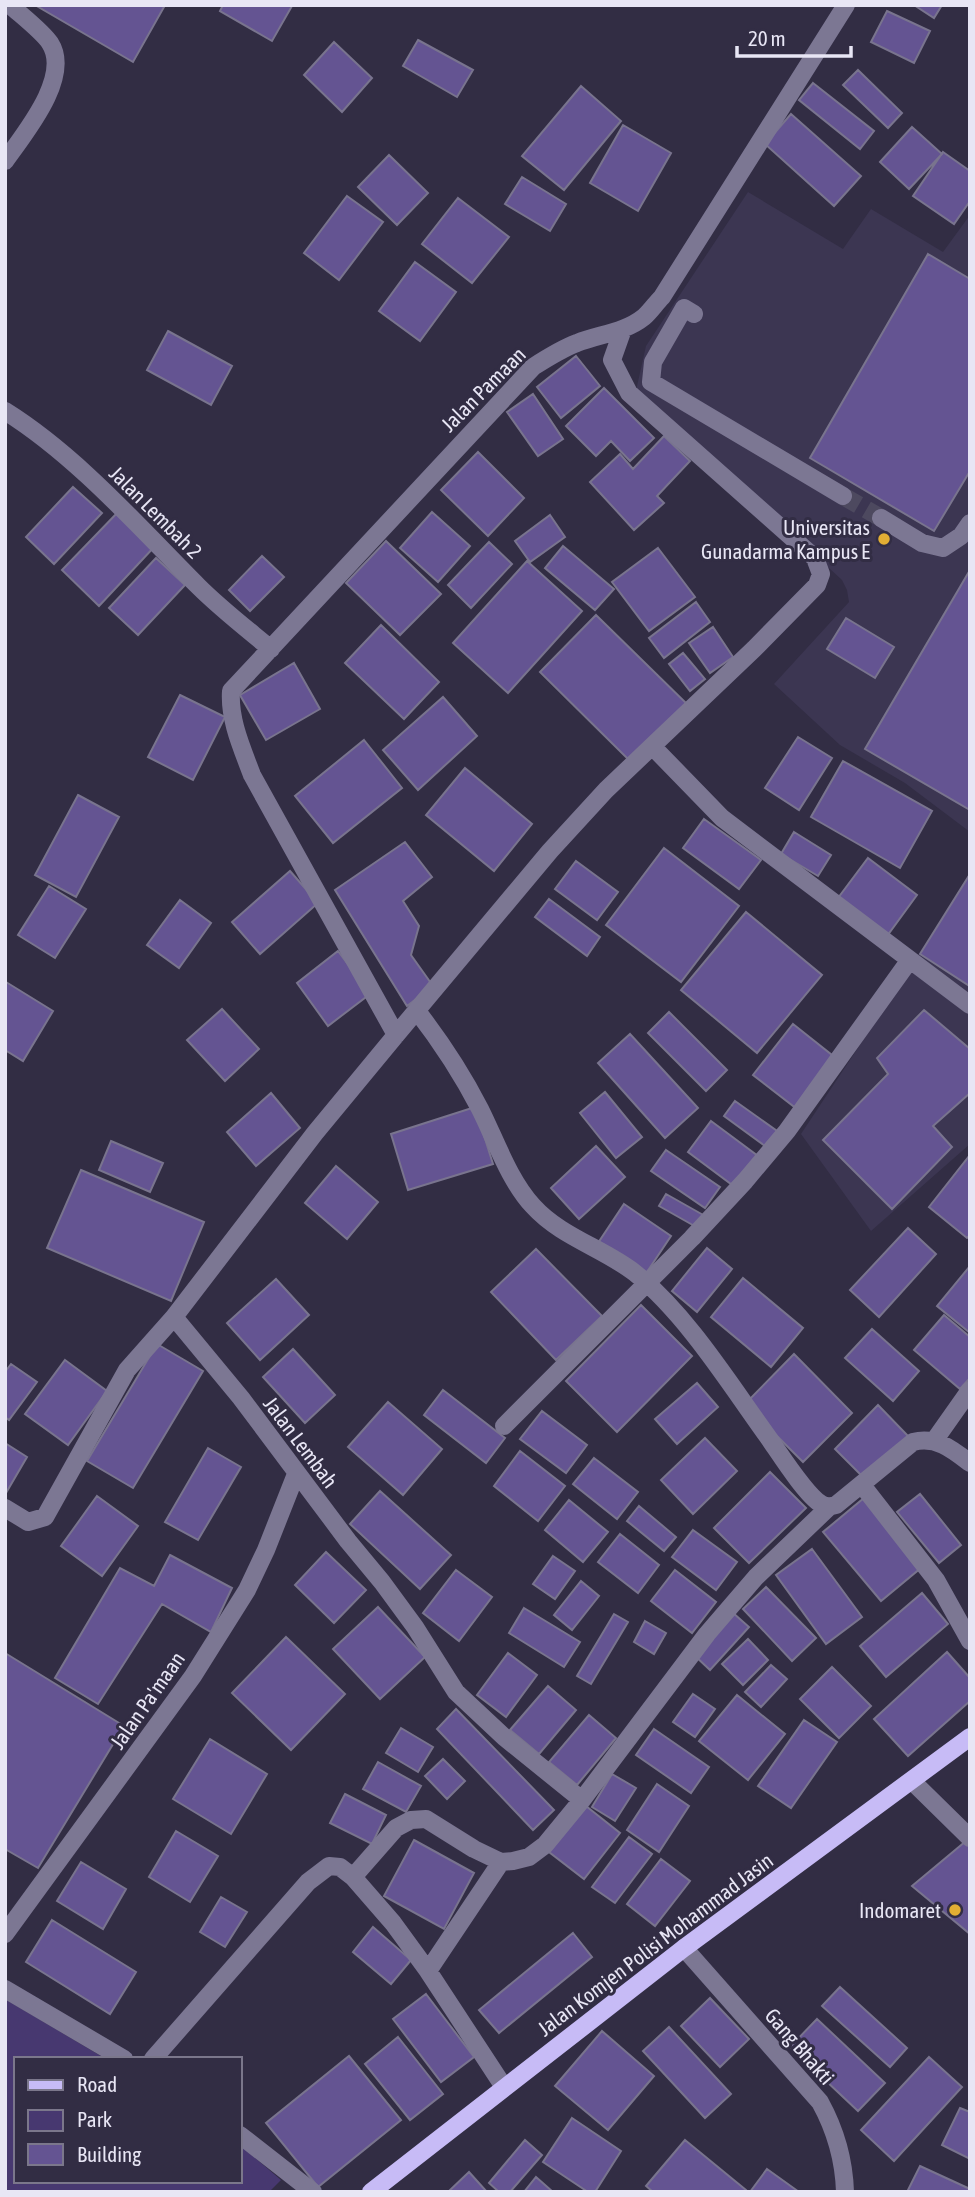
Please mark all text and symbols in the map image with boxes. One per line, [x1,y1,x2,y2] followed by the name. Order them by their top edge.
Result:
[737,14,851,58] scale bar
[748,26,786,50] text: 20 m
[436,342,530,436] street label: Jalan Pamaan
[105,461,207,563] street label: Jalan Lembah 2
[701,515,870,563] place label: Universitas Gunadarma Kampus E
[876,531,892,547] marker: Universitas Gunadarma Kampus E
[259,1392,343,1492] street label: Jalan Lembah
[105,1647,189,1753] street label: Jalan Pa'maan
[533,1848,777,2040] street label: Jalan Komjen Polisi Mohammad Jasin
[859,1898,941,1922] place label: Indomaret
[947,1902,963,1918] marker: Indomaret
[760,2003,840,2089] street label: Gang Bhakti
[14,2057,242,2183] legend
[77,2072,117,2096] text: Road
[77,2107,112,2131] text: Park
[77,2142,141,2166] text: Building

